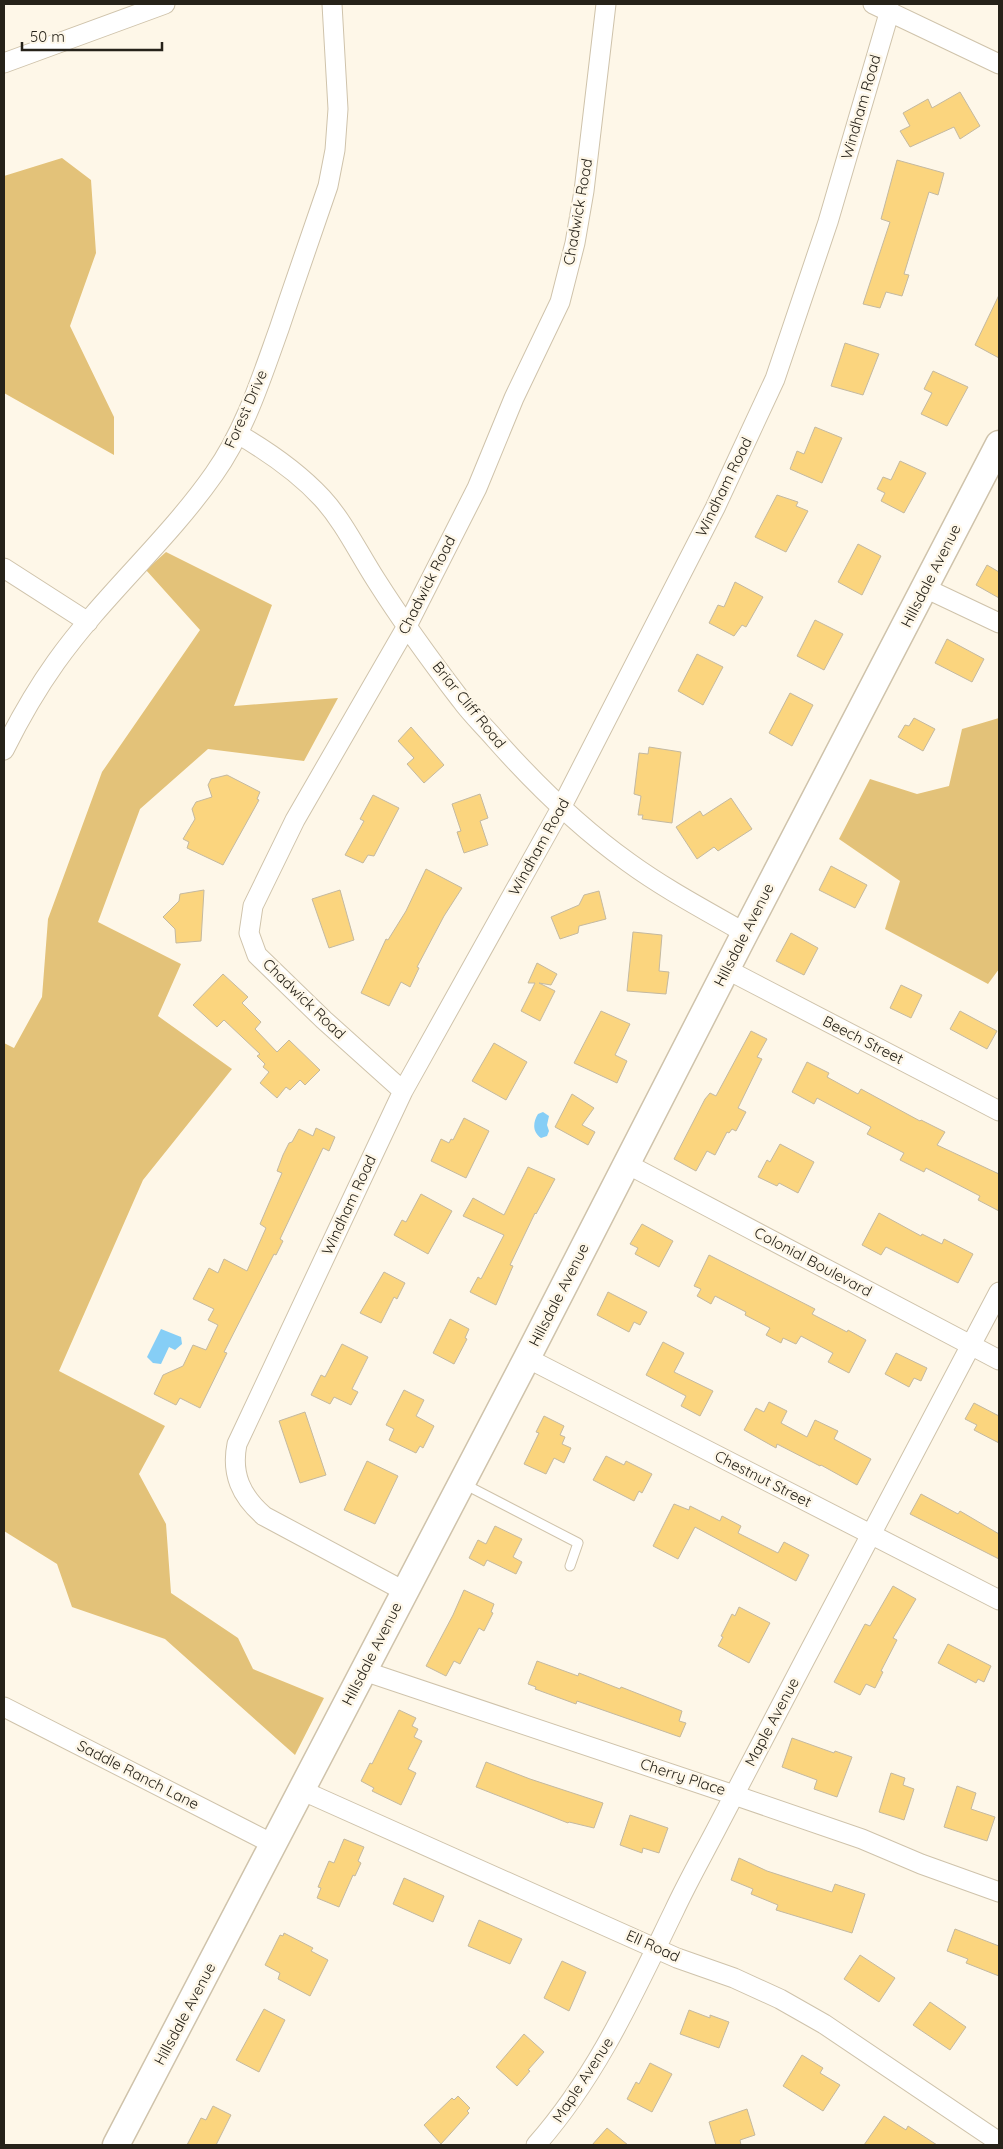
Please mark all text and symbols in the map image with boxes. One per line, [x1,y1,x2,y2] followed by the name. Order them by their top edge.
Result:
[22,20,162,52] scale bar
[30,27,65,46] text: 50 m
[836,52,885,161] street label: Windham Road
[559,157,596,267] street label: Chadwick Road
[220,367,271,451] street label: Forest Drive
[691,434,756,540] street label: Windham Road
[896,521,965,631] street label: Hillsdale Avenue
[394,532,460,637] street label: Chadwick Road
[429,657,510,752] street label: Briar Cliff Road
[504,795,573,899] street label: Windham Road
[709,880,778,990] street label: Hillsdale Avenue
[259,954,350,1043] street label: Chadwick Road
[820,1011,907,1068] street label: Beech Street
[317,1152,380,1258] street label: Windham Road
[751,1223,875,1301] street label: Colonial Boulevard
[524,1240,593,1350] street label: Hillsdale Avenue
[712,1446,815,1511] street label: Chestnut Street
[337,1599,406,1709] street label: Hillsdale Avenue
[740,1674,803,1769] street label: Maple Avenue
[74,1736,202,1813] street label: Saddle Ranch Lane
[638,1754,728,1799] street label: Cherry Place
[623,1925,683,1966] street label: Ell Road
[150,1959,220,2068] street label: Hillsdale Avenue
[548,2034,617,2126] street label: Maple Avenue

